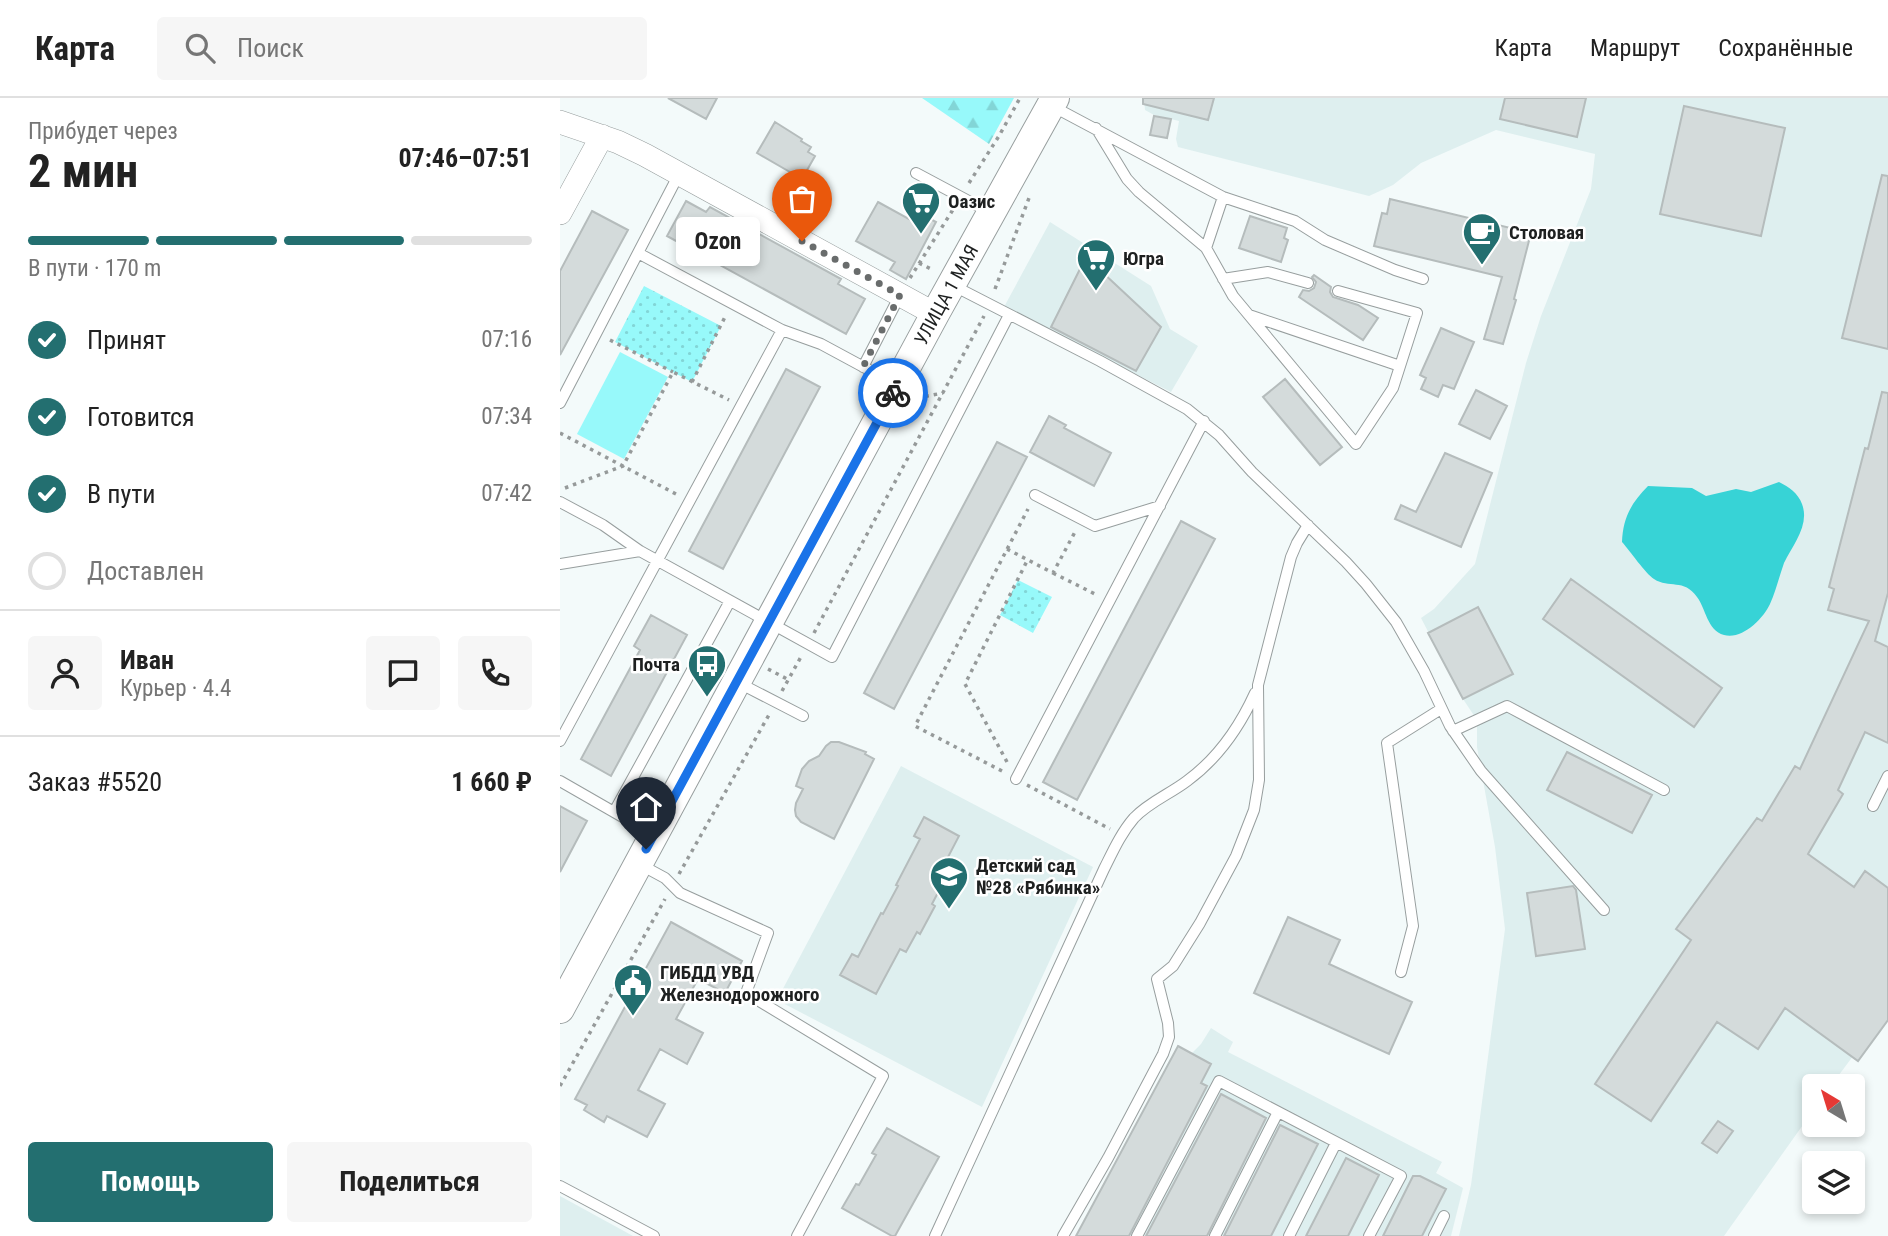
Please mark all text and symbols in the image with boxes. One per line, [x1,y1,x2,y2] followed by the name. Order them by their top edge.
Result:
[157,17,647,80] search box
[35,29,115,68] text: Карта
[181,29,219,67] icon: search
[237,33,304,63] text: Поиск
[1495,34,1552,62] text: Карта
[1590,34,1680,62] text: Маршрут
[1718,34,1853,62] text: Сохранённые
[28,118,178,145] text: Прибудет через
[398,143,532,173] text: 07:46–07:51
[28,144,138,198] text: 2 мин
[772,169,832,241] pin
[783,180,821,218] icon: bag
[900,180,942,235] supermarket icon: Оазис
[948,190,996,213] place label: Оазис
[1461,211,1503,266] cafe icon: Столовая
[676,216,760,266] callout: Ozon
[1509,221,1584,244] place label: Столовая
[695,228,741,255] text: Ozon
[1075,237,1117,292] supermarket icon: Югра
[910,241,983,349] street label: УЛИЦА 1 МАЯ
[1123,247,1164,270] place label: Югра
[28,255,161,282] text: В пути · 170 m
[28,321,66,359] icon: check
[87,325,166,355] text: Принят
[481,326,532,353] text: 07:16
[858,358,928,428] courier
[874,374,912,412] icon: bike
[28,398,66,436] icon: check
[87,402,195,432] text: Готовится
[481,403,532,430] text: 07:34
[28,475,66,513] icon: check
[87,479,156,509] text: В пути
[481,480,532,507] text: 07:42
[87,556,204,586] text: Доставлен
[28,636,102,710] button: person
[366,636,440,710] button: chat
[458,636,532,710] button: phone
[686,643,728,698] bus stop icon: Почта
[120,645,174,675] text: Иван
[632,653,680,676] place label: Почта
[120,675,231,702] text: Курьер · 4.4
[28,767,162,797] text: Заказ #5520
[451,767,532,797] text: 1 660 ₽
[616,777,676,849] pin
[627,788,665,826] icon: home
[976,854,1100,899] place label: Детский сад №28 «Рябинка»
[928,855,970,910] school or university icon: Детский сад №28 «Рябинка»
[660,961,819,1006] place label: ГИБДД УВД Железнодорожного
[612,962,654,1017] public building icon: ГИБДД УВД Железнодорожного
[1802,1074,1866,1138] north arrow
[1802,1074,1865,1214] map controls
[28,1142,273,1222] button: Помощь
[287,1142,532,1222] button: Поделиться
[1802,1151,1865,1214] button: layers

